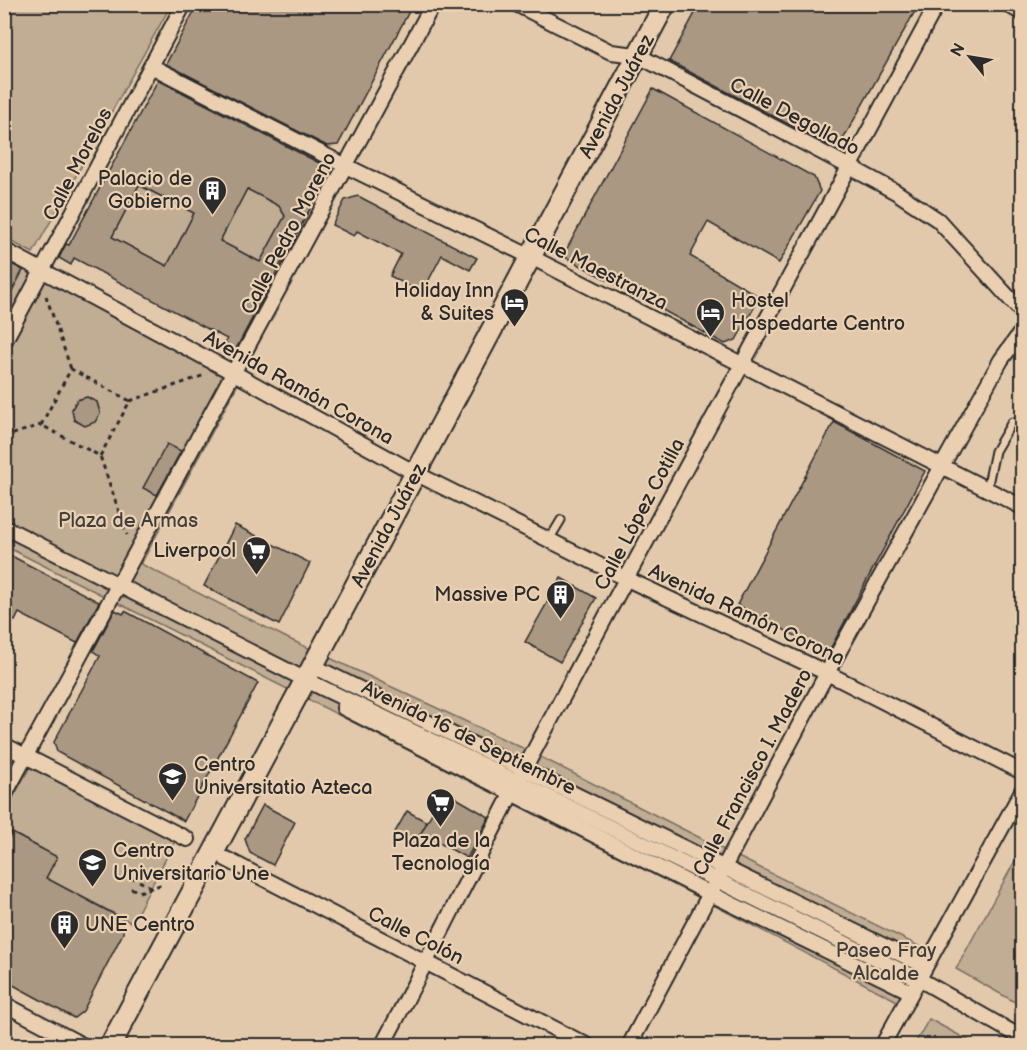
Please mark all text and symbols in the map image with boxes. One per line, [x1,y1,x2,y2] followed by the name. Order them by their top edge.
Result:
[940,27,1000,87] north arrow
[574,30,660,163] street label: Avenida Juárez
[947,40,970,60] text: N
[725,73,864,161] street label: Calle Degollado
[38,104,118,225] street label: Calle Morelos
[236,148,342,319] street label: Calle Pedro Moreno
[98,167,192,214] place label: Palacio de Gobierno
[197,174,229,216] building icon: Palacio de Gobierno
[520,222,671,315] street label: Calle Maestranza
[394,279,494,326] place label: Holiday Inn & Suites
[499,286,531,328] hotel icon: Holiday Inn & Suites
[731,289,905,336] place label: Hostel Hospedarte Centro
[694,296,726,338] hotel icon: Hostel Hospedarte Centro
[199,326,398,450] street label: Avenida Ramón Corona
[590,434,690,595] street label: Calle López Cotilla
[346,459,432,592] street label: Avenida Juárez
[58,509,198,533] park label: Plaza de Armas
[241,534,273,576] supermarket icon: Liverpool
[153,539,236,563] place label: Liverpool
[645,559,848,671] street label: Avenida Ramón Corona
[545,578,577,620] building icon: Massive PC
[434,583,540,607] place label: Massive PC
[688,665,818,880] street label: Calle Francisco I. Madero
[358,676,580,800] street label: Avenida 16 de Septiembre
[194,753,373,800] place label: Centro Universitatio Azteca
[157,760,189,802] school or university icon: Centro Universitatio Azteca
[425,786,457,828] supermarket icon: Plaza de la Tecnología
[392,829,490,876] place label: Plaza de la Tecnología
[113,839,269,886] place label: Centro Universitario Une
[76,846,108,888] school or university icon: Centro Universitario Une
[364,902,467,970] street label: Calle Colón
[48,908,80,950] building icon: UNE Centro
[85,913,195,937] place label: UNE Centro
[836,939,936,986] park label: Paseo Fray Alcalde

